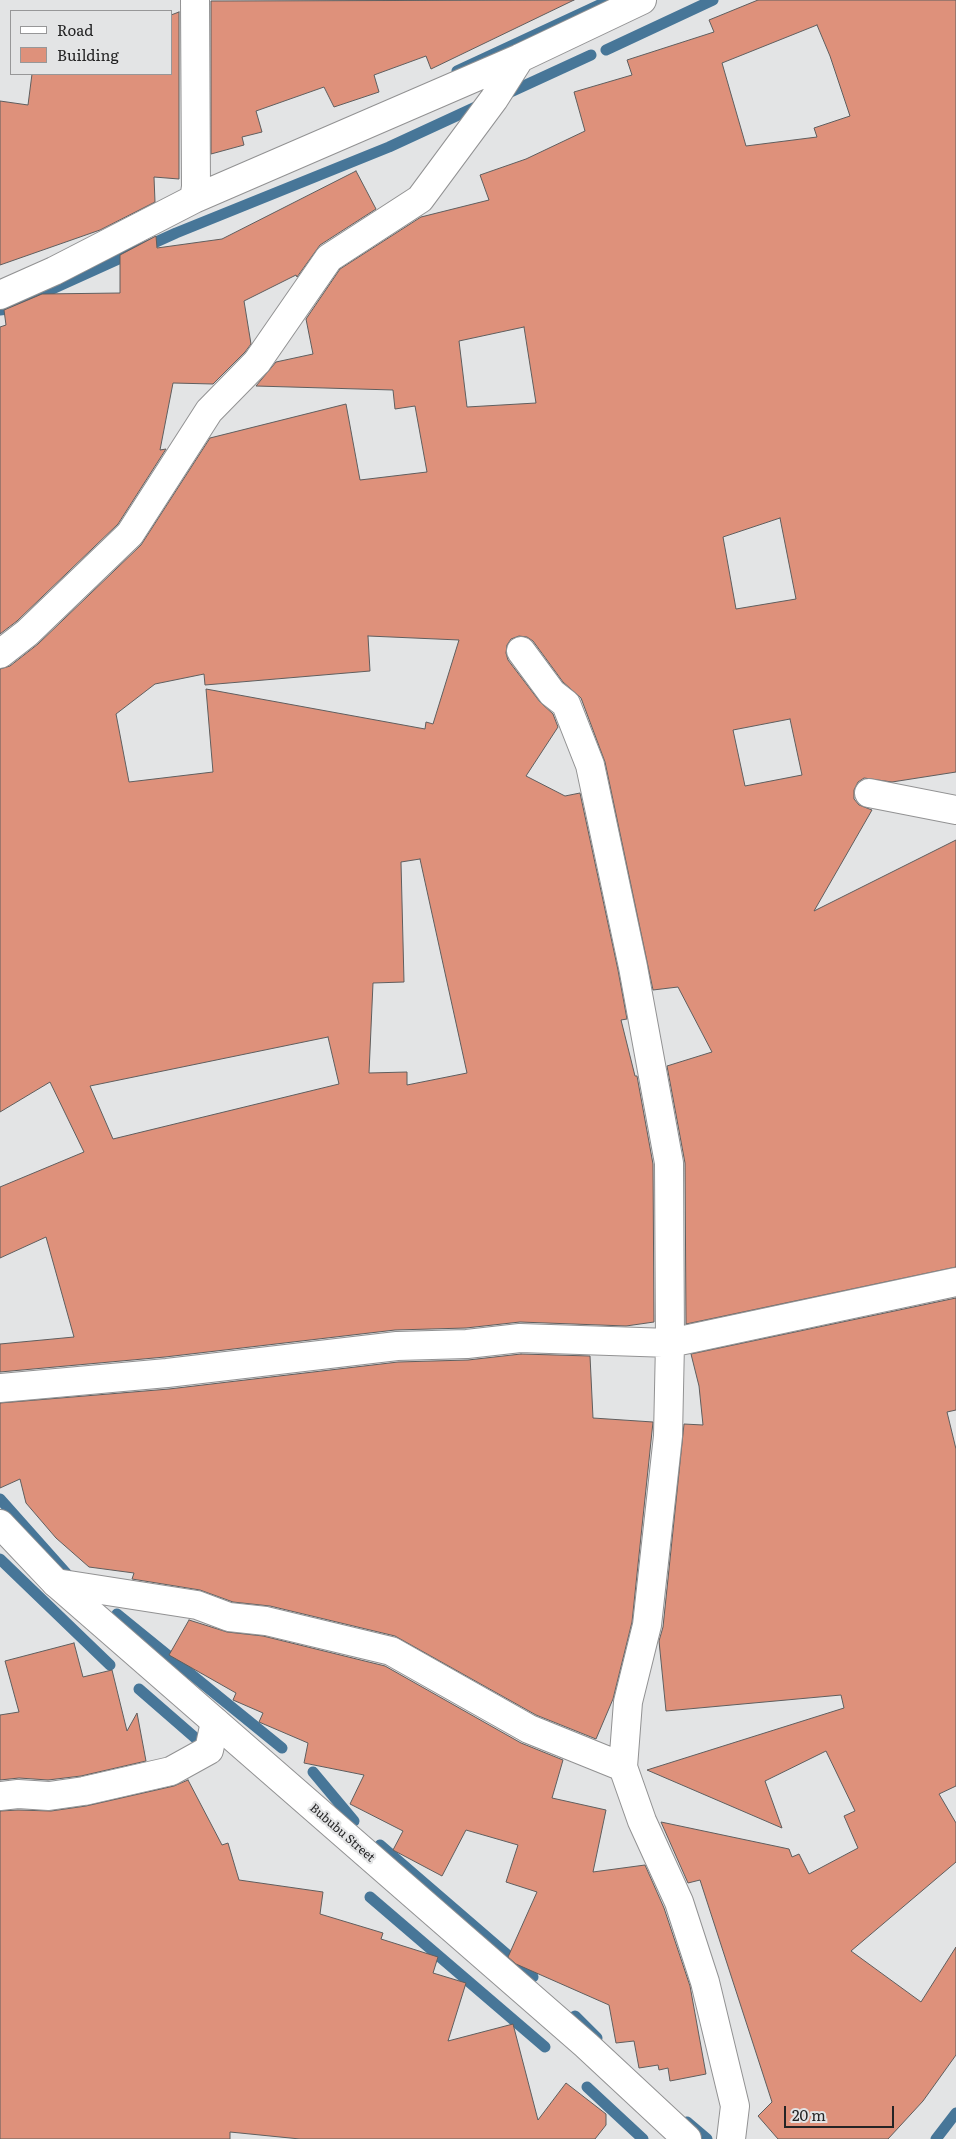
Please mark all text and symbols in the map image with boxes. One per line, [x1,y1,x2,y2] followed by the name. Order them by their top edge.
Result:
[10,10,172,75] legend
[57,18,93,41] text: Road
[57,43,119,66] text: Building
[307,1801,377,1865] street label: Bububu Street
[786,2096,896,2128] scale bar
[792,2103,826,2126] text: 20 m

